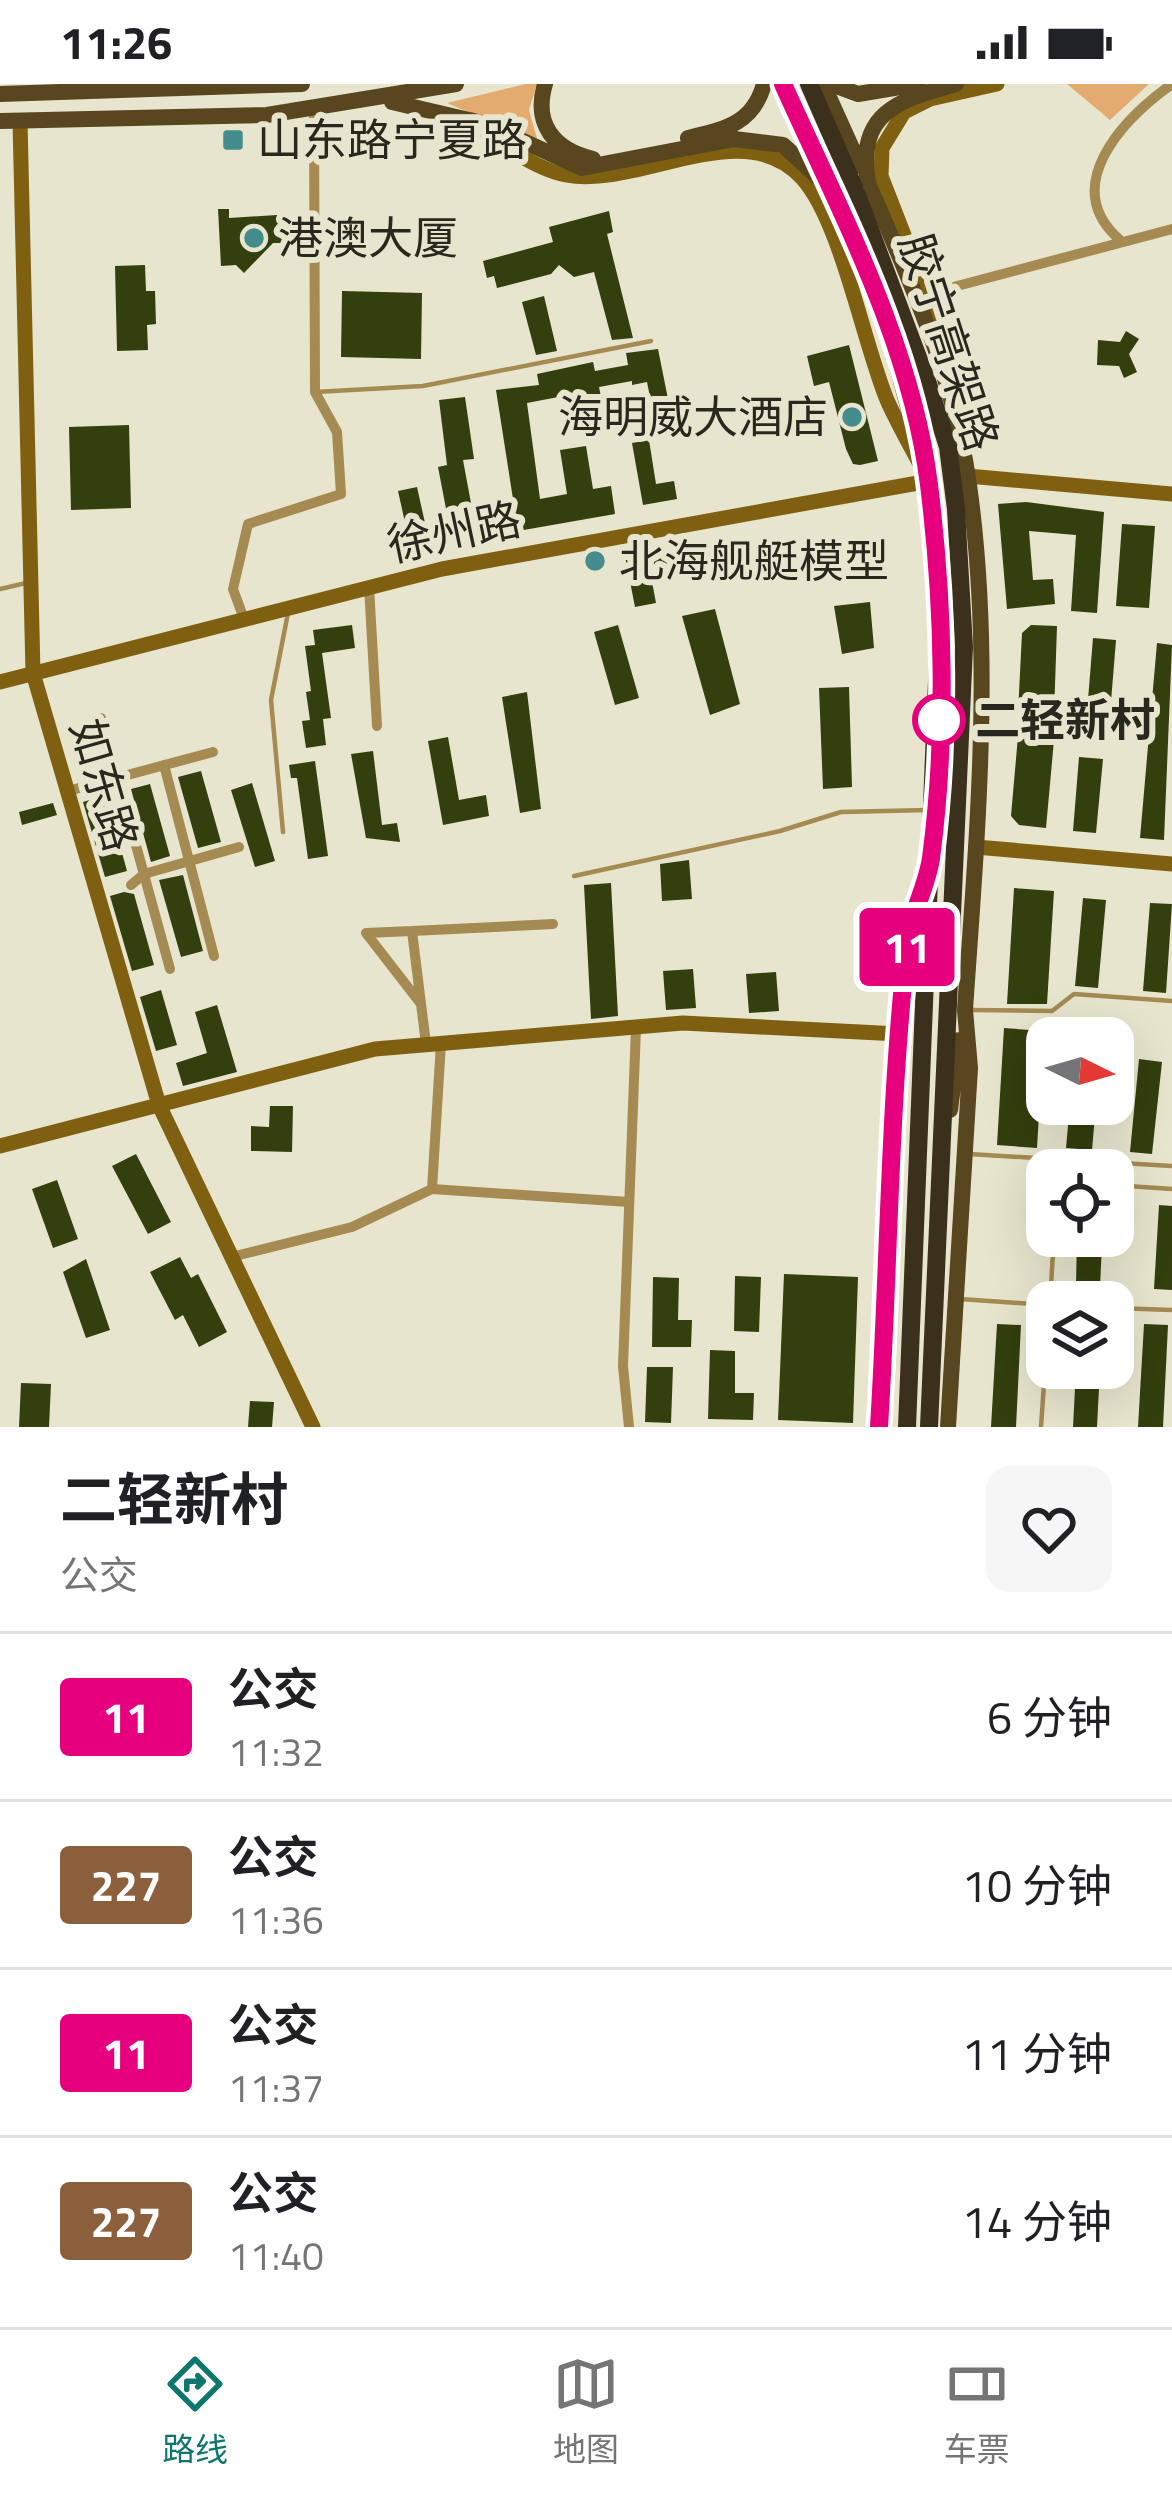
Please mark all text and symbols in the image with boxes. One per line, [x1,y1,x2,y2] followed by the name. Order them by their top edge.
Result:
[60,8,172,76] text: 11:26
[257,105,527,173] place label: 山东路宁夏路
[220,127,246,153] marker: 山东路宁夏路
[278,203,458,271] place label: 港澳大厦
[883,224,1017,459] street label: 胶宁高架路
[241,225,267,251] marker: 港澳大厦
[558,382,828,450] place label: 海明威大酒店
[839,404,865,430] marker: 海明威大酒店
[381,484,527,578] street label: 徐州路
[619,526,889,594] place label: 北海舰艇模型
[582,548,608,574] marker: 北海舰艇模型
[975,685,1155,753] place label: 二轻新村
[914,695,964,745] marker: 二轻新村
[54,710,156,859] street label: 如东路
[853,908,961,986] line badge: 11
[883,915,931,979] text: 11
[1026,1017,1134,1125] north arrow
[1026,1017,1134,1389] map controls
[1026,1149,1134,1257] button: locate
[1026,1281,1134,1389] button: layers
[60,1455,288,1542] text: 二轻新村
[986,1466,1112,1592] button: heart
[60,1545,138,1604] text: 公交
[228,1654,318,1722] text: 公交
[987,1683,1112,1751] text: 6 分钟
[102,1685,150,1749] text: 11
[228,1722,324,1781] text: 11:32
[228,1822,318,1890] text: 公交
[962,1851,1112,1919] text: 10 分钟
[91,1853,161,1917] text: 227
[228,1890,324,1949] text: 11:36
[228,1990,318,2058] text: 公交
[962,2019,1112,2087] text: 11 分钟
[102,2021,150,2085] text: 11
[228,2058,324,2117] text: 11:37
[228,2158,318,2226] text: 公交
[962,2187,1112,2255] text: 14 分钟
[91,2189,161,2253] text: 227
[228,2226,324,2285] text: 11:40
[162,2351,228,2474] tab: 路线
[553,2351,619,2474] tab: 地图
[944,2351,1010,2474] tab: 车票

